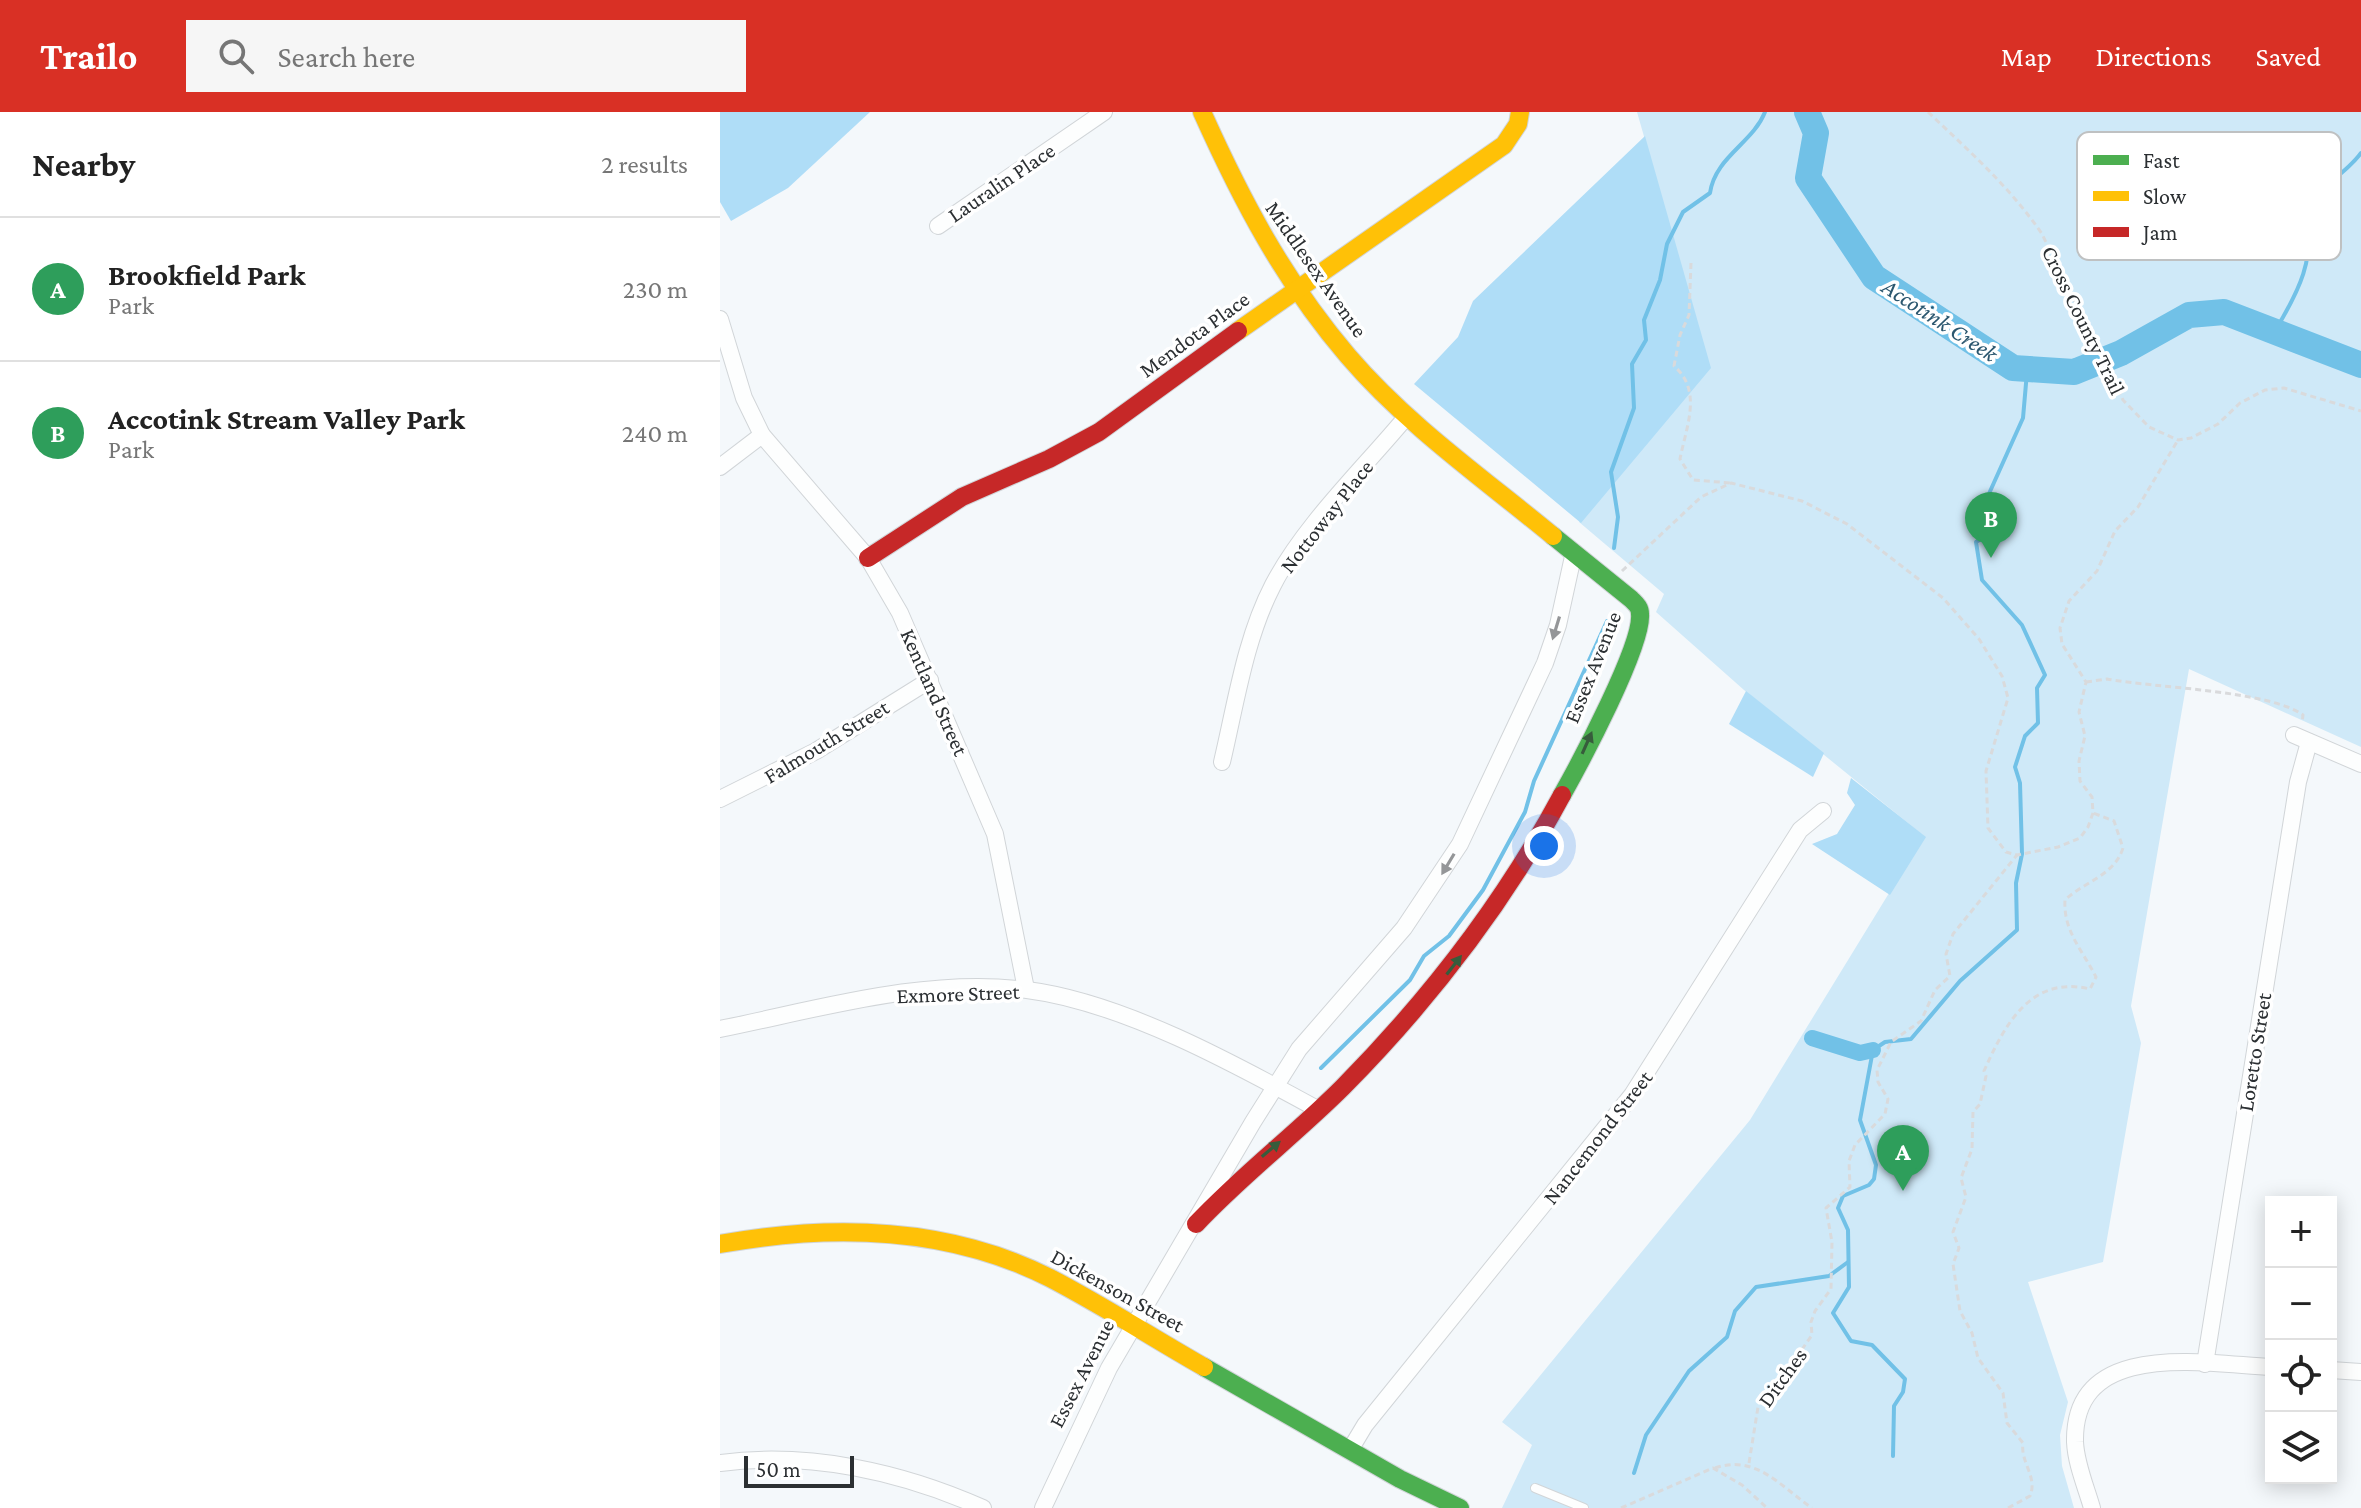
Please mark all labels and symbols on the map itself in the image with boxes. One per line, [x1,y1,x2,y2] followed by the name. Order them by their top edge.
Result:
[2077,132,2341,260] legend
[943,137,1059,227] street label: Lauralin Place
[2143,148,2180,173] text: Fast
[2143,184,2187,209] text: Slow
[1260,197,1373,342] street label: Middlesex Avenue
[2141,220,2178,245] text: Jam
[2037,242,2130,399] street label: Cross County Trail
[1877,272,2004,368] water label: Accotink Creek
[1135,286,1254,383] street label: Mendota Place
[1274,455,1378,578] street label: Nottoway Place
[1965,492,2017,558] pin: B
[1559,608,1626,727] street label: Essex Avenue
[1550,616,1562,641] one-way arrow
[895,625,974,760] street label: Kentland Street
[759,694,894,789] street label: Falmouth Street
[1581,731,1594,755] one-way arrow
[1524,826,1564,866] your location
[1441,853,1455,875] one-way arrow
[1446,955,1462,975] one-way arrow
[896,979,1021,1008] street label: Exmore Street
[2233,990,2276,1113] street label: Loretto Street
[1537,1065,1658,1209] street label: Nancemond Street
[1877,1125,1929,1191] pin: A
[1261,1141,1281,1158] one-way arrow
[1047,1244,1189,1338] street label: Dickenson Street
[1044,1315,1119,1431] street label: Essex Avenue
[1753,1343,1812,1412] street label: Ditches
[744,1452,854,1488] scale bar

